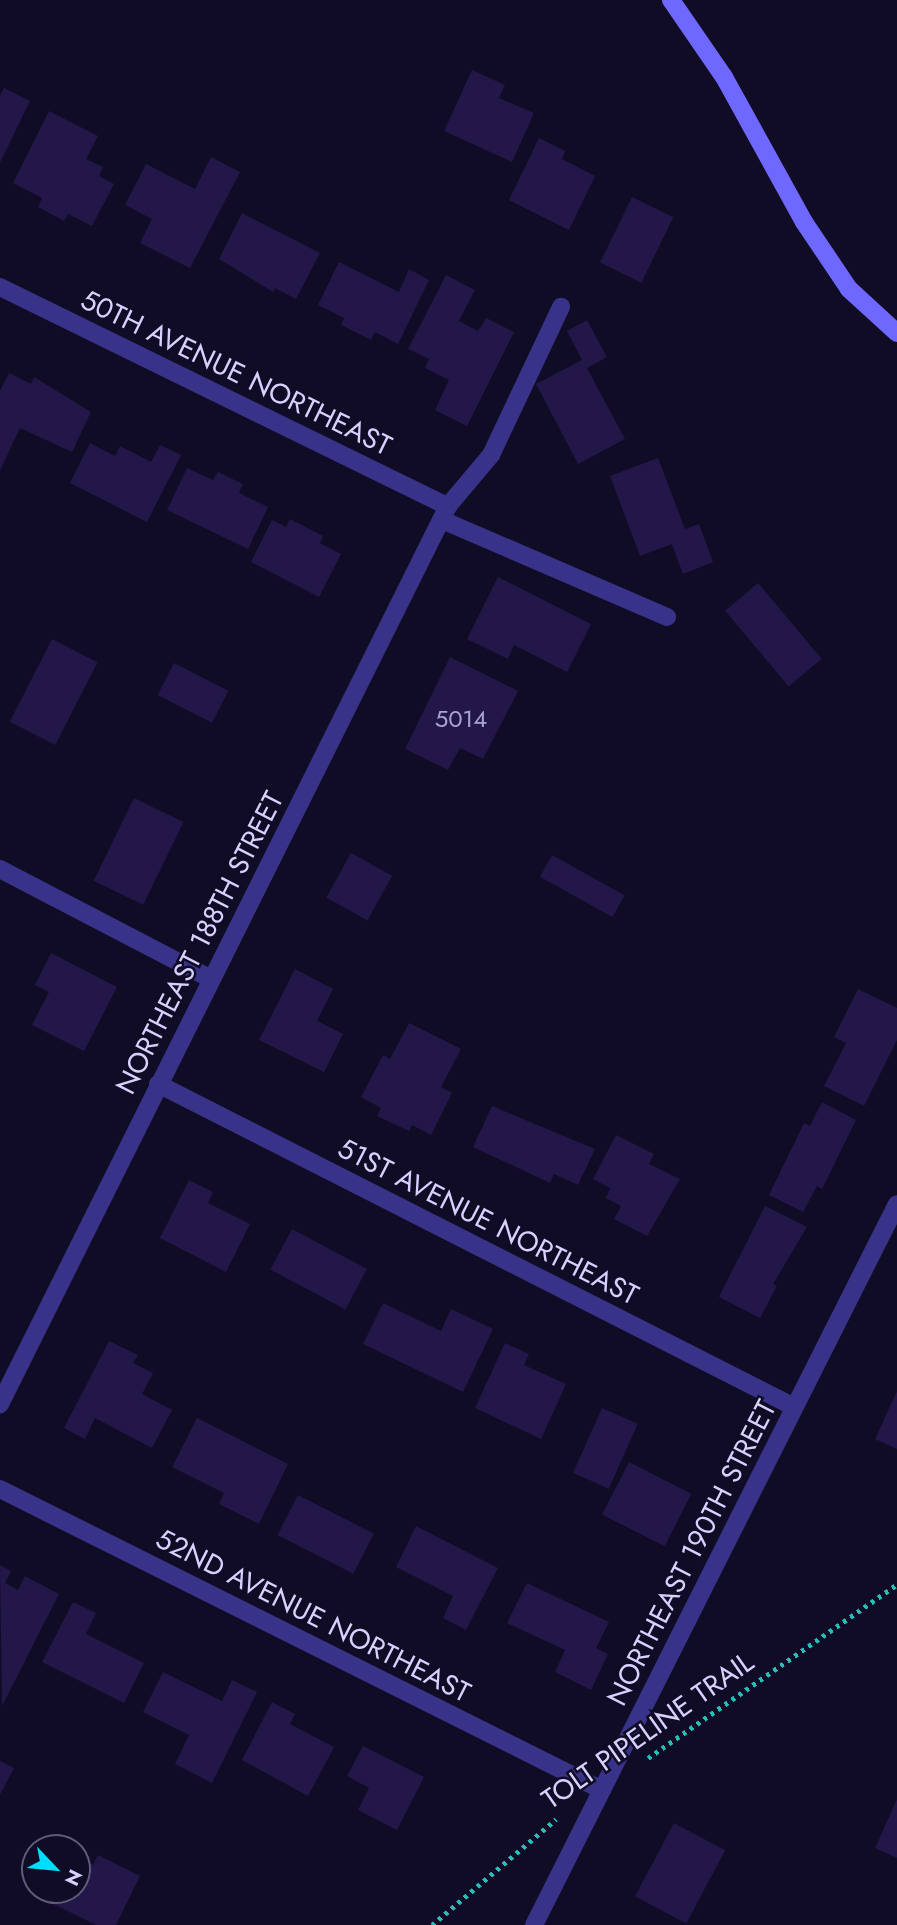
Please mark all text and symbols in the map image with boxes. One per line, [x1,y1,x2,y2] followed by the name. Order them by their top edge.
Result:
[75,283,397,463] street label: 50TH AVENUE NORTHEAST
[435,705,487,733] house number: 5014
[109,786,291,1100] street label: NORTHEAST 188TH STREET
[332,1132,644,1312] street label: 51ST AVENUE NORTHEAST
[600,1395,784,1711] street label: NORTHEAST 190TH STREET
[150,1522,476,1710] street label: 52ND AVENUE NORTHEAST
[536,1645,760,1817] street label: TOLT PIPELINE TRAIL
[21,1834,91,1904] north arrow
[58,1865,89,1890] text: N

